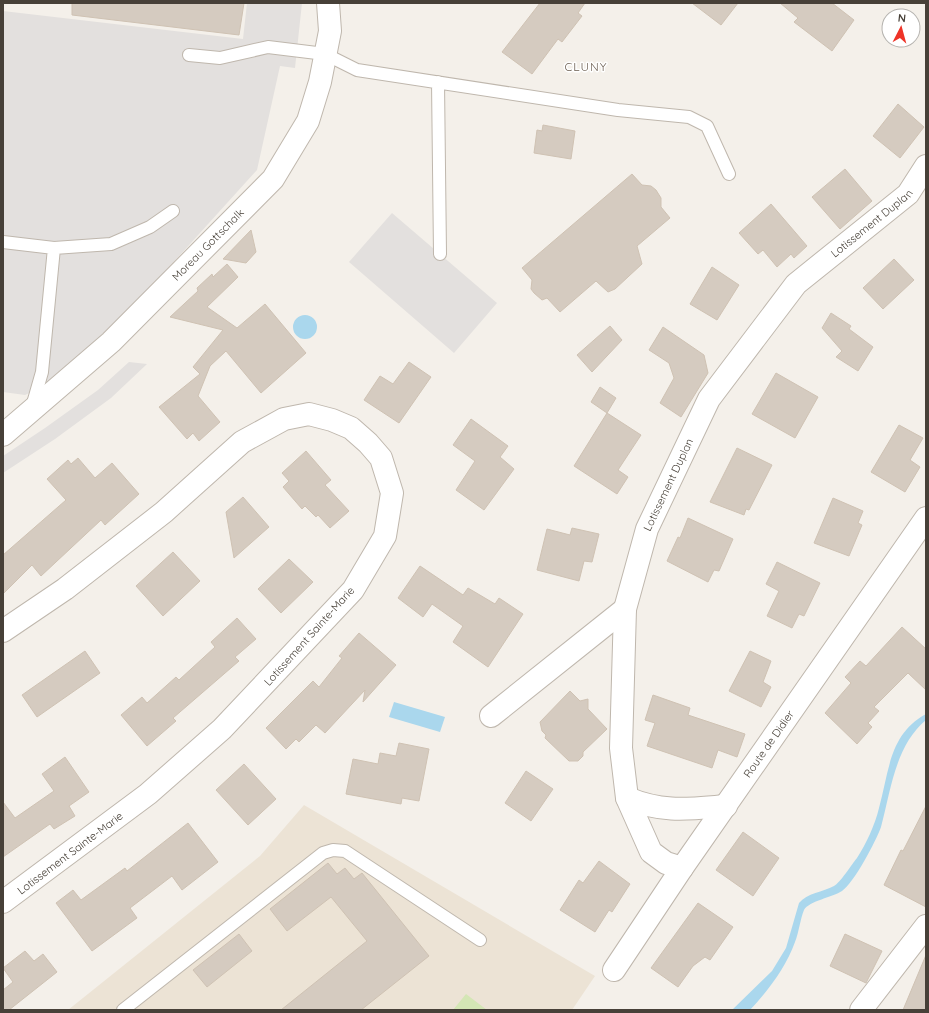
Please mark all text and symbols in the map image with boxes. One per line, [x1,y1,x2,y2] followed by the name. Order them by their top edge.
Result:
[881,8,921,48] north arrow
[897,11,907,25] text: N
[565,59,607,74] district label: CLUNY
[828,187,916,260] street label: Lotissement Duplan
[169,205,247,284] street label: Moreau Gottschalk
[640,436,696,533] street label: Lotissement Duplan
[261,583,357,689] street label: Lotissement Sainte-Marie
[740,707,797,780] street label: Route de Didier
[14,809,126,897] street label: Lotissement Sainte-Marie

